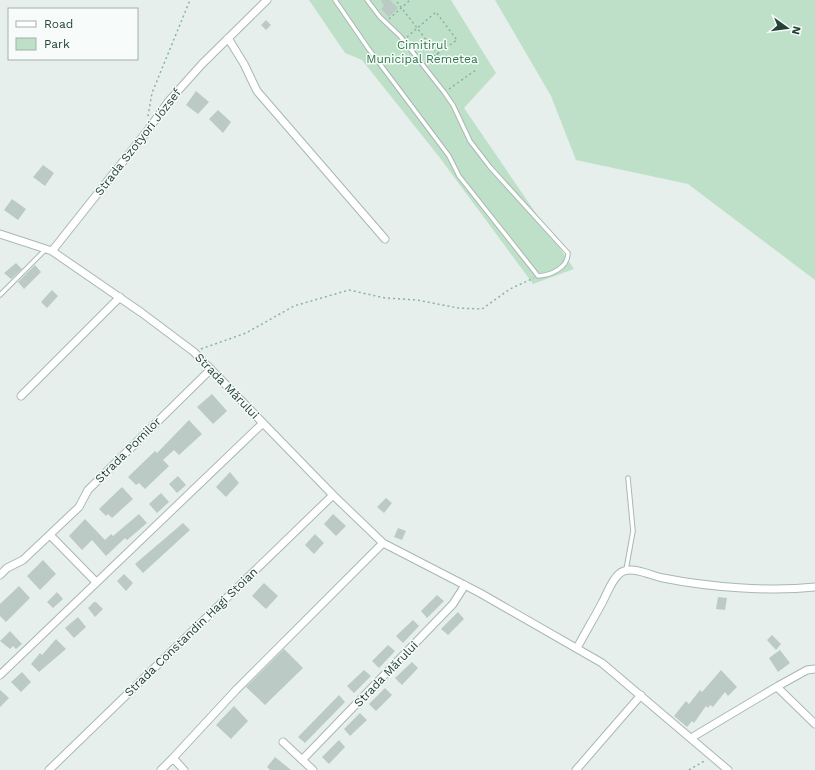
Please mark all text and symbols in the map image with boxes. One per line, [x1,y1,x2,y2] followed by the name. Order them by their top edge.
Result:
[8,8,138,60] legend
[767,8,807,48] north arrow
[44,17,73,31] text: Road
[789,25,804,36] text: N
[44,37,70,51] text: Park
[366,38,478,66] park label: Cimitirul Municipal Remetea
[92,86,184,198] street label: Strada Szotyori József
[192,350,262,422] street label: Strada Mărului
[92,414,164,486] street label: Strada Pomilor
[122,565,260,699] street label: Strada Constandin Hagi Stoian
[351,638,421,710] street label: Strada Mărului

